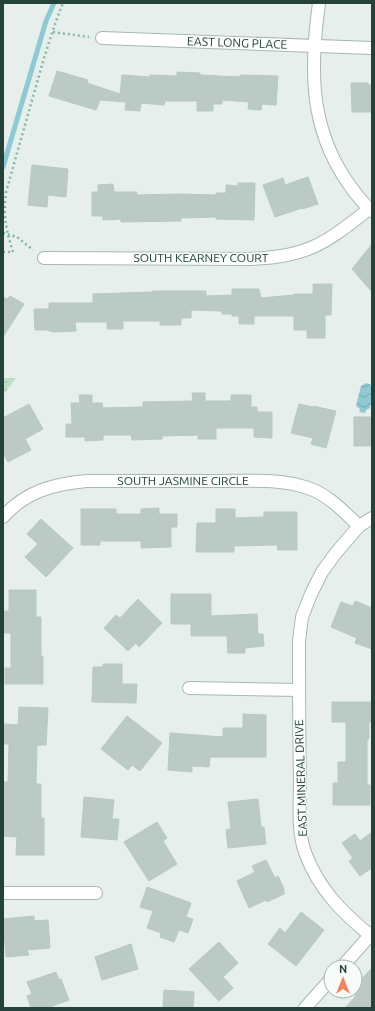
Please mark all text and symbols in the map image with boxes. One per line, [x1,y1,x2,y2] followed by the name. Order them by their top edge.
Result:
[187,34,288,51] street label: EAST LONG PLACE
[134,251,269,264] street label: SOUTH KEARNEY COURT
[117,474,249,487] street label: SOUTH JASMINE CIRCLE
[292,719,309,837] street label: EAST MINERAL DRIVE
[323,959,363,999] north arrow
[339,963,347,975] text: N

